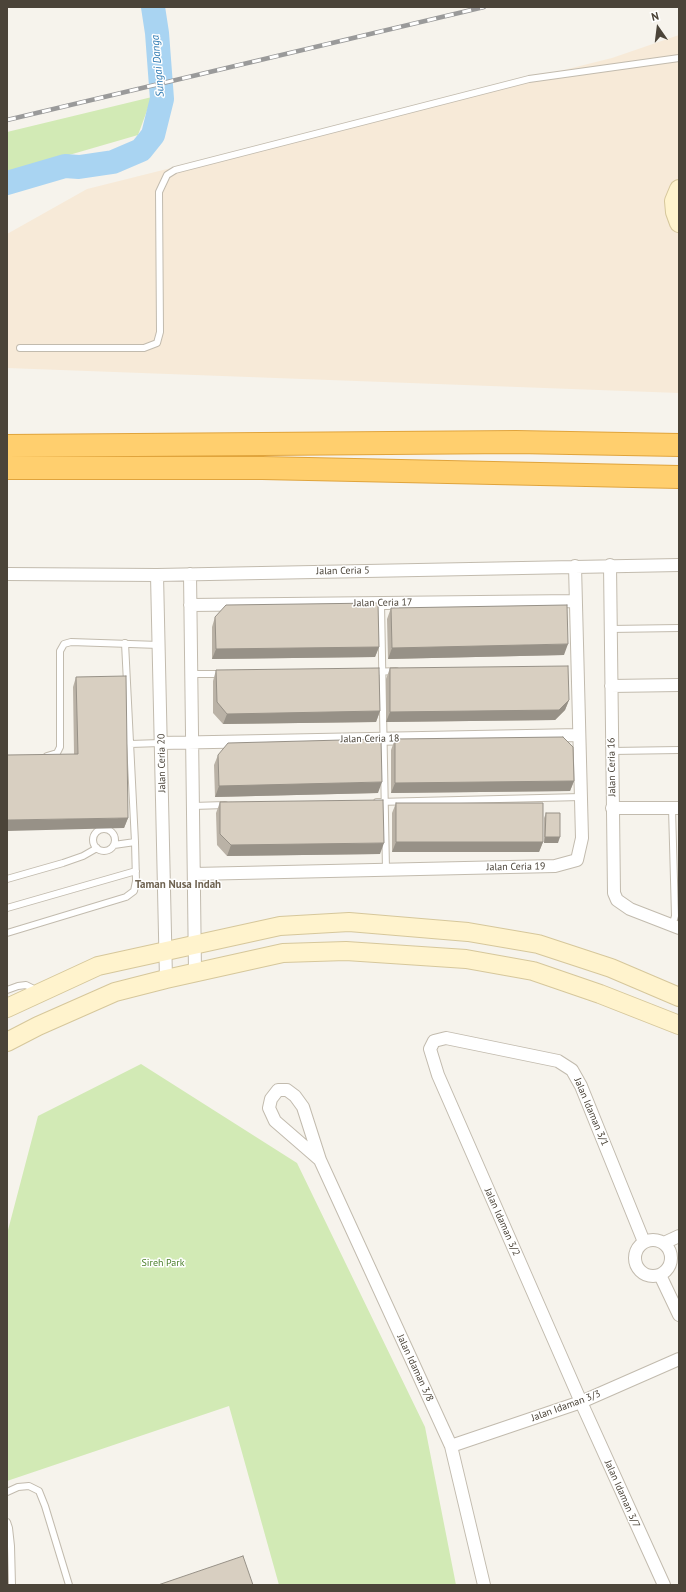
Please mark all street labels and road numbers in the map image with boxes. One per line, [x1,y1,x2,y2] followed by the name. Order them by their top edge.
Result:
[316,565,370,577] street label: Jalan Ceria 5
[353,596,413,610] street label: Jalan Ceria 17
[340,732,400,746] street label: Jalan Ceria 18
[155,733,169,793] street label: Jalan Ceria 20
[605,737,619,797] street label: Jalan Ceria 16
[486,860,546,874] street label: Jalan Ceria 19
[571,1076,611,1148] street label: Jalan Idaman 3/1
[482,1186,522,1258] street label: Jalan Idaman 3/2
[394,1332,436,1404] street label: Jalan Idaman 3/8
[530,1388,602,1424] street label: Jalan Idaman 3/3
[602,1458,642,1530] street label: Jalan Idaman 3/7

